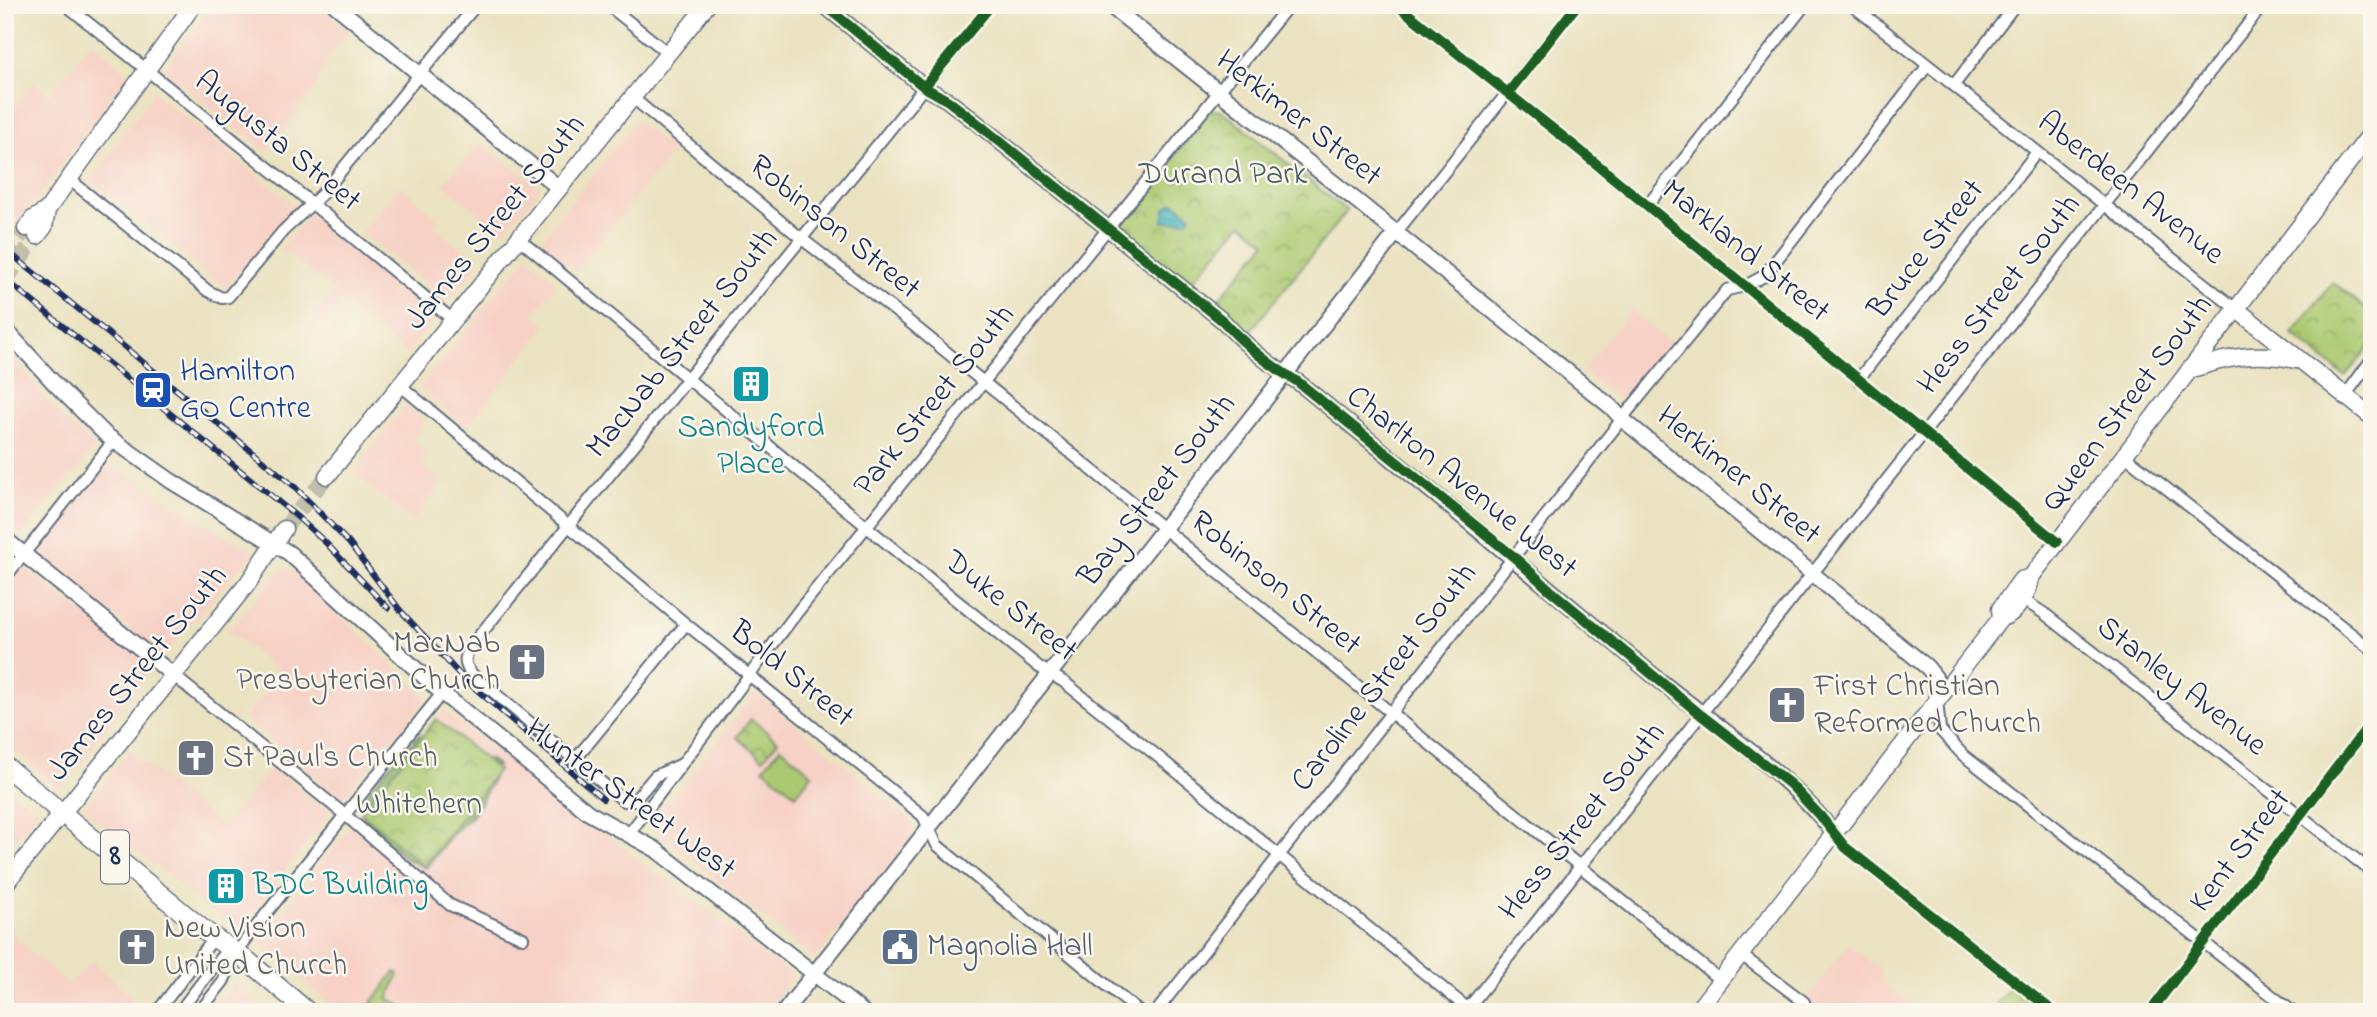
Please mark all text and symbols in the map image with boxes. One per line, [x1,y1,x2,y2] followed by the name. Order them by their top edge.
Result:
[1205,39,1392,199] street label: Herkimer Street
[183,60,371,224] street label: Augusta Street
[2026,101,2234,278] street label: Aberdeen Avenue
[394,105,598,341] street label: James Street South
[738,144,930,312] street label: Robinson Street
[1138,152,1308,199] park label: Durand Park
[1650,169,1840,335] street label: Markland Street
[1857,170,1997,331] street label: Bruce Street
[1907,185,2093,405] street label: Hess Street South
[575,219,791,469] street label: MacNab Street South
[2031,286,2225,522] street label: Queen Street South
[843,295,1027,507] street label: Park Street South
[180,349,311,433] place label: Hamilton GO Centre
[730,363,772,405] building icon: Sandyford Place
[132,369,174,411] station icon: Hamilton GO Centre
[1335,375,1587,592] street label: Charlton Avenue West
[1067,384,1249,599] street label: Bay Street South
[1645,395,1831,557] street label: Herkimer Street
[678,405,824,489] place label: Sandyford Place
[1179,500,1371,668] street label: Robinson Street
[932,539,1087,675] street label: Duke Street
[1280,553,1490,803] street label: Caroline Street South
[36,556,240,792] street label: James Street South
[2086,605,2277,769] street label: Stanley Avenue
[717,609,864,740] street label: Bold Street
[236,621,500,705] place label: MacNab Presbyterian Church
[506,641,548,683] church icon: MacNab Presbyterian Church
[1813,664,2041,748] place label: First Christian Reformed Church
[1766,684,1808,726] church icon: First Christian Reformed Church
[515,707,745,893] street label: Hunter Street West
[1488,713,1678,931] street label: Hess Street South
[223,735,438,782] place label: St Paul's Church
[175,737,217,779] church icon: St Paul's Church
[2179,779,2304,923] street label: Kent Street
[356,782,482,829] park label: Whitehern
[101,830,129,884] road number: 8
[252,863,428,910] place label: BDC Building
[205,865,247,907] building icon: BDC Building
[164,906,347,990] place label: New Vision United Church
[927,924,1093,971] place label: Magnolia Hall
[116,926,158,968] church icon: New Vision United Church
[879,926,921,968] public building icon: Magnolia Hall

